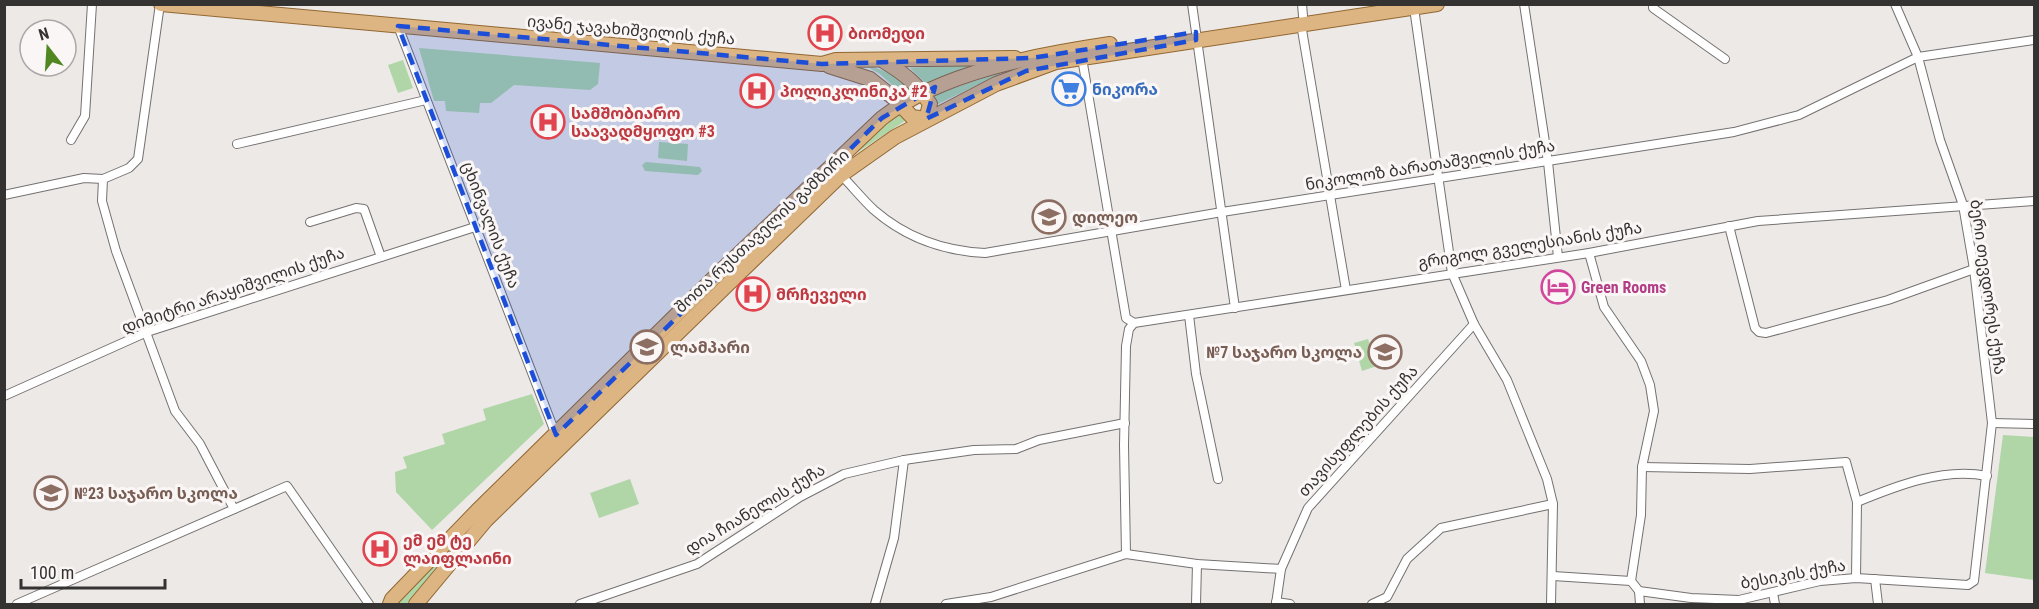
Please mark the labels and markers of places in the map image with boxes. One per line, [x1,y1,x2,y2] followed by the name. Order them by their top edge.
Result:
[807,15,843,51] hospital icon: ბიომედი
[848,24,925,44] place label: ბიომედი
[1051,71,1087,107] supermarket icon: ნიკორა
[739,73,775,109] hospital icon: პოლიკლინიკა #2
[1092,80,1158,99] place label: ნიკორა
[780,82,928,102] place label: პოლიკლინიკა #2
[530,104,566,140] hospital icon: სამშობიარო საავადმყოფო #3
[571,104,715,142] place label: სამშობიარო საავადმყოფო #3
[1031,199,1067,235] school or university icon: დილეო
[1072,208,1138,228] place label: დილეო
[1540,269,1576,305] hotel icon: Green Rooms
[735,276,771,312] hospital icon: მრჩეველი
[1581,278,1666,297] place label: Green Rooms
[776,285,867,305] place label: მრჩეველი
[629,329,665,365] school or university icon: ლამპარი
[1367,334,1403,370] school or university icon: №7 საჯარო სკოლა
[670,338,750,358] place label: ლამპარი
[1206,343,1362,363] place label: №7 საჯარო სკოლა
[33,475,69,511] school or university icon: №23 საჯარო სკოლა
[74,484,238,504] place label: №23 საჯარო სკოლა
[362,531,398,567] hospital icon: ემ ემ ტე ლაიფლაინი
[403,531,512,569] place label: ემ ემ ტე ლაიფლაინი

